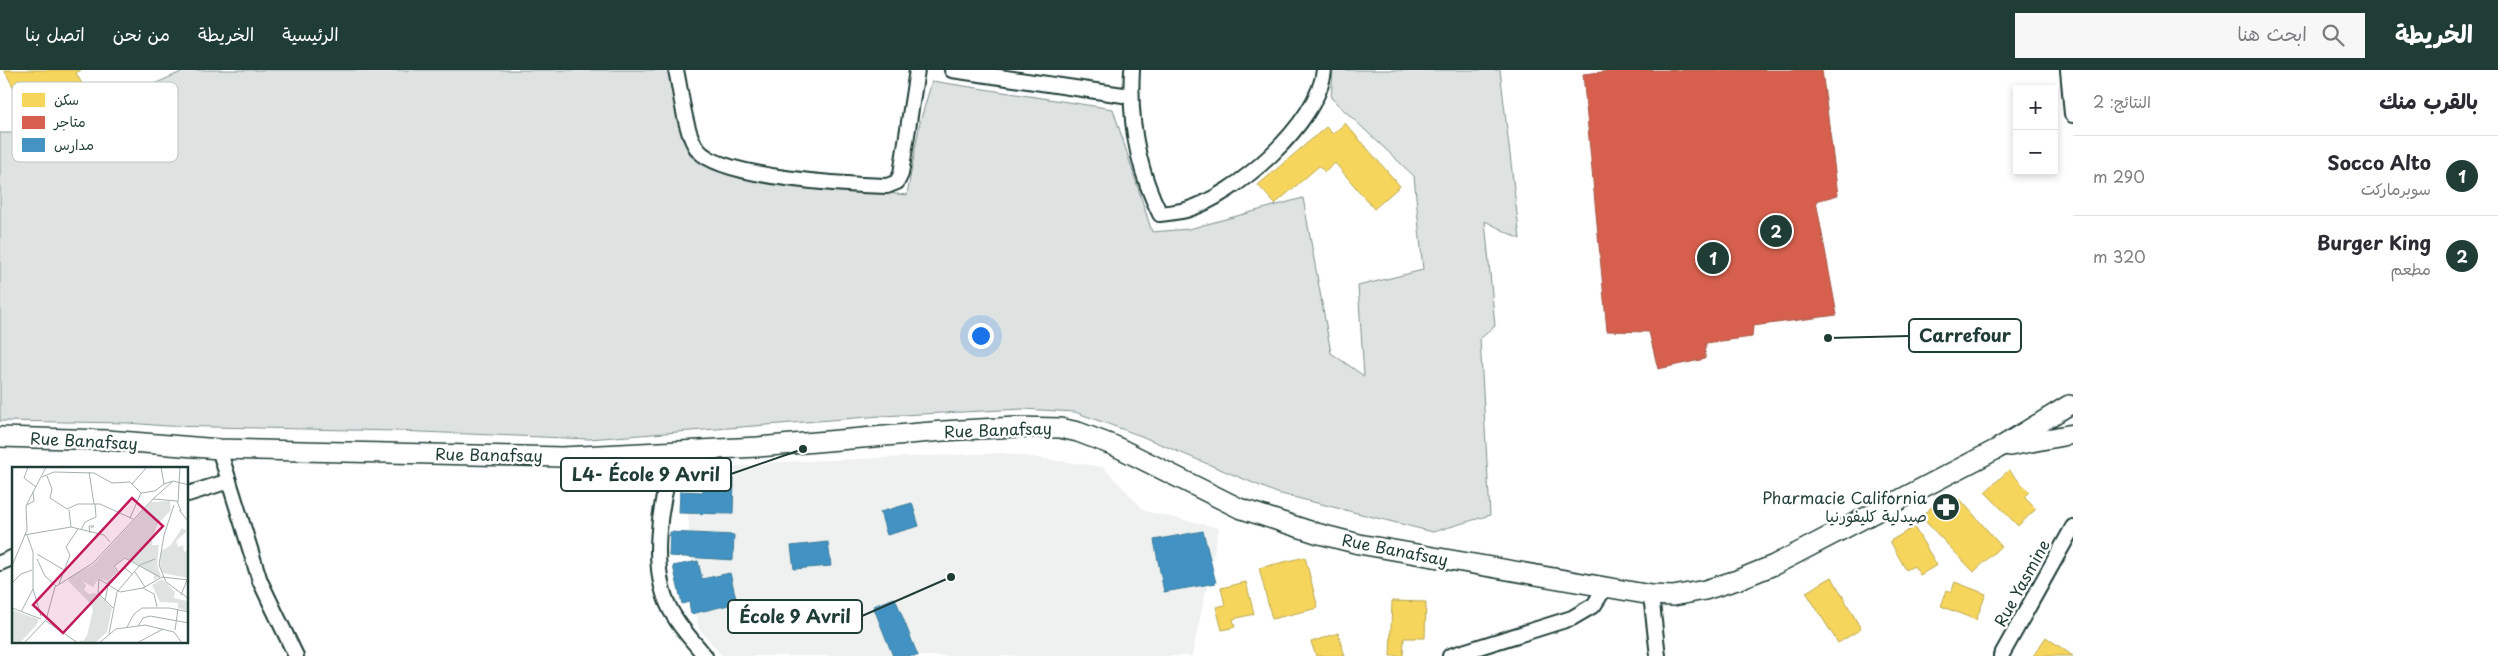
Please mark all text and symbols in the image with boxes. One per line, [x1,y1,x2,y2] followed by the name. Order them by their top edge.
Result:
[2015,13,2365,58] search box
[2395,15,2473,51] text: الخريطة
[2237,19,2307,47] text: ابحث هنا
[25,20,85,47] text: اتصل بنا
[113,20,170,47] text: من نحن
[198,20,254,47] text: الخريطة
[282,20,339,47] text: الرئيسية
[2319,21,2347,49] icon: search
[12,82,178,162] legend
[2379,84,2478,116] text: بالقرب منك
[2013,85,2058,175] map controls
[2013,85,2058,130] button: +
[54,89,79,110] text: سكن
[2093,89,2151,113] text: النتائج: 2
[53,111,86,132] text: متاجر
[2013,130,2058,175] button: −
[54,134,94,155] text: مدارس
[2328,148,2431,176] text: Socco Alto
[2093,164,2145,188] text: 290 m
[2458,164,2466,188] text: 1
[2361,176,2431,200] text: سوبرماركت
[1760,212,1792,250] pin: 2
[2317,228,2431,256] text: Burger King
[1697,239,1729,277] pin: 1
[2093,244,2146,268] text: 320 m
[2456,244,2468,268] text: 2
[2391,256,2431,280] text: مطعم
[1909,319,2021,352] callout: Carrefour
[1919,321,2012,348] text: Carrefour
[968,323,994,349] your location
[944,415,1052,443] street label: Rue Banafsay
[30,425,138,455] street label: Rue Banafsay
[435,441,543,467] street label: Rue Banafsay
[561,458,731,491] callout: L4- École 9 Avril
[572,460,720,487] text: L4- École 9 Avril
[12,467,189,644] inset map
[1762,485,1928,527] place label: Pharmacie California صيدلية كليفورنيا
[1931,492,1961,522] pharmacy icon: Pharmacie California صيدلية كليفورنيا
[1340,527,1450,571] street label: Rue Banafsay
[1987,535,2055,630] street label: Rue Yasmine
[728,600,862,633] callout: École 9 Avril
[739,602,851,629] text: École 9 Avril

